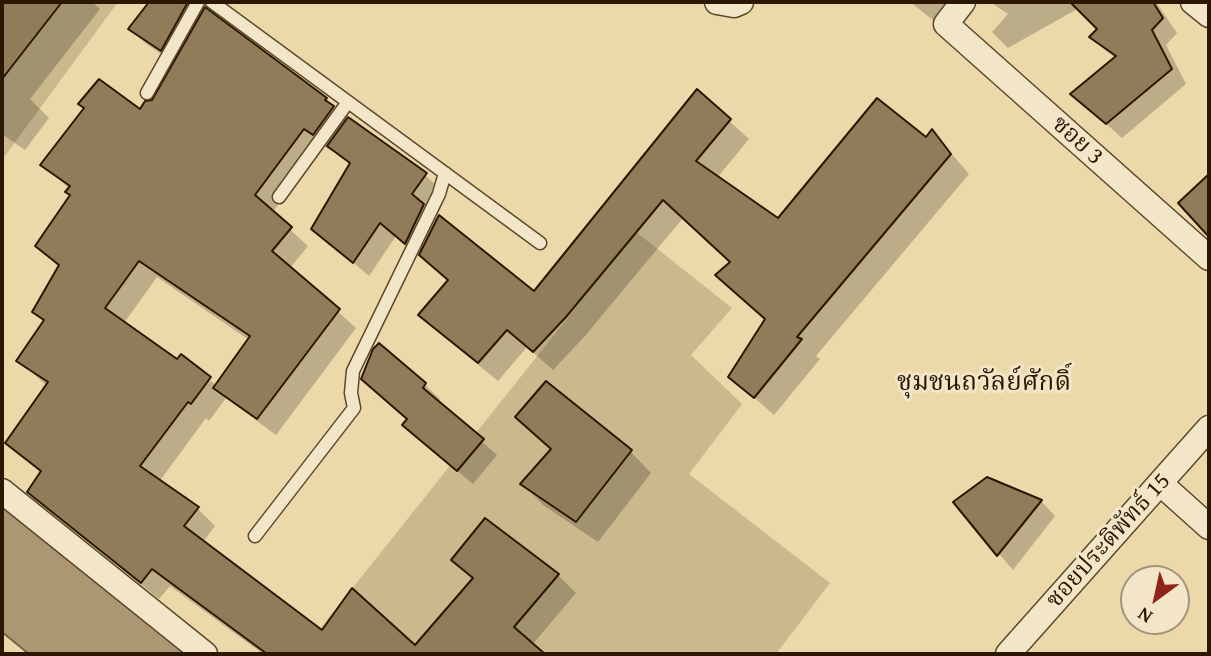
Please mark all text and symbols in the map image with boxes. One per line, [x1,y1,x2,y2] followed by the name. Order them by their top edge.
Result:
[1045,110,1109,172] street label: ซอย 3
[897,367,1071,399] district label: ชุมชนถวัลย์ศักดิ์
[1041,467,1177,615] street label: ซอยประดิพัทธ์ 15
[1120,565,1190,635] north arrow
[1132,601,1158,631] text: N

